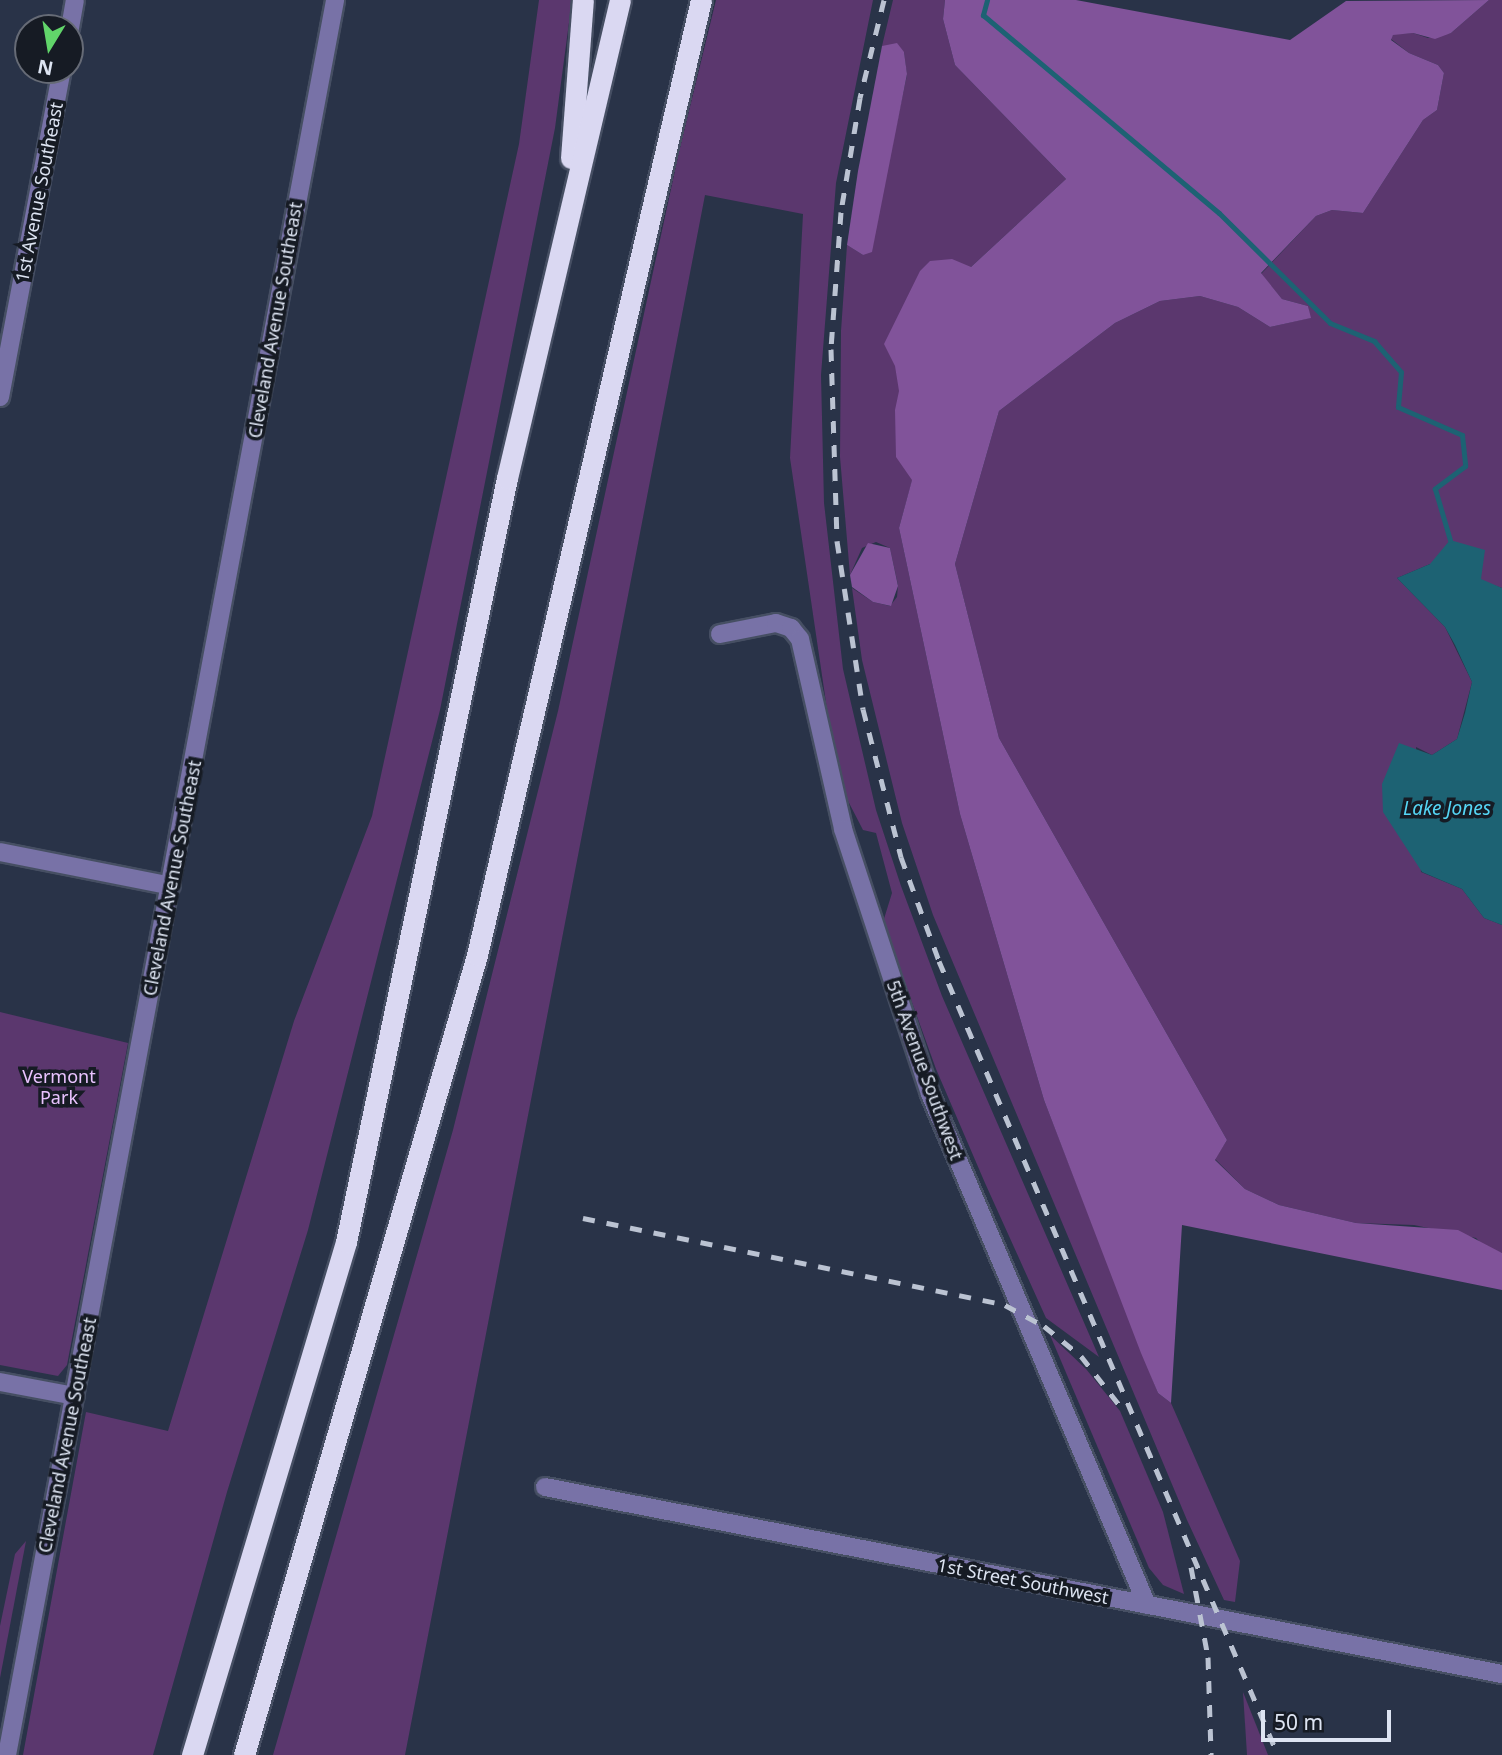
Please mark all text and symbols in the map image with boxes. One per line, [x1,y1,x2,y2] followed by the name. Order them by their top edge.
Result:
[14,14,84,84] north arrow
[35,53,55,82] text: N
[11,100,67,284] street label: 1st Avenue Southeast
[244,200,306,440] street label: Cleveland Avenue Southeast
[139,758,205,998] street label: Cleveland Avenue Southeast
[1403,798,1491,820] water label: Lake Jones
[882,977,968,1163] street label: 5th Avenue Southwest
[22,1066,96,1108] park label: Vermont Park
[34,1315,100,1555] street label: Cleveland Avenue Southeast
[936,1554,1110,1608] street label: 1st Street Southwest
[1264,1696,1394,1740] scale bar
[1274,1708,1323,1736] text: 50 m

